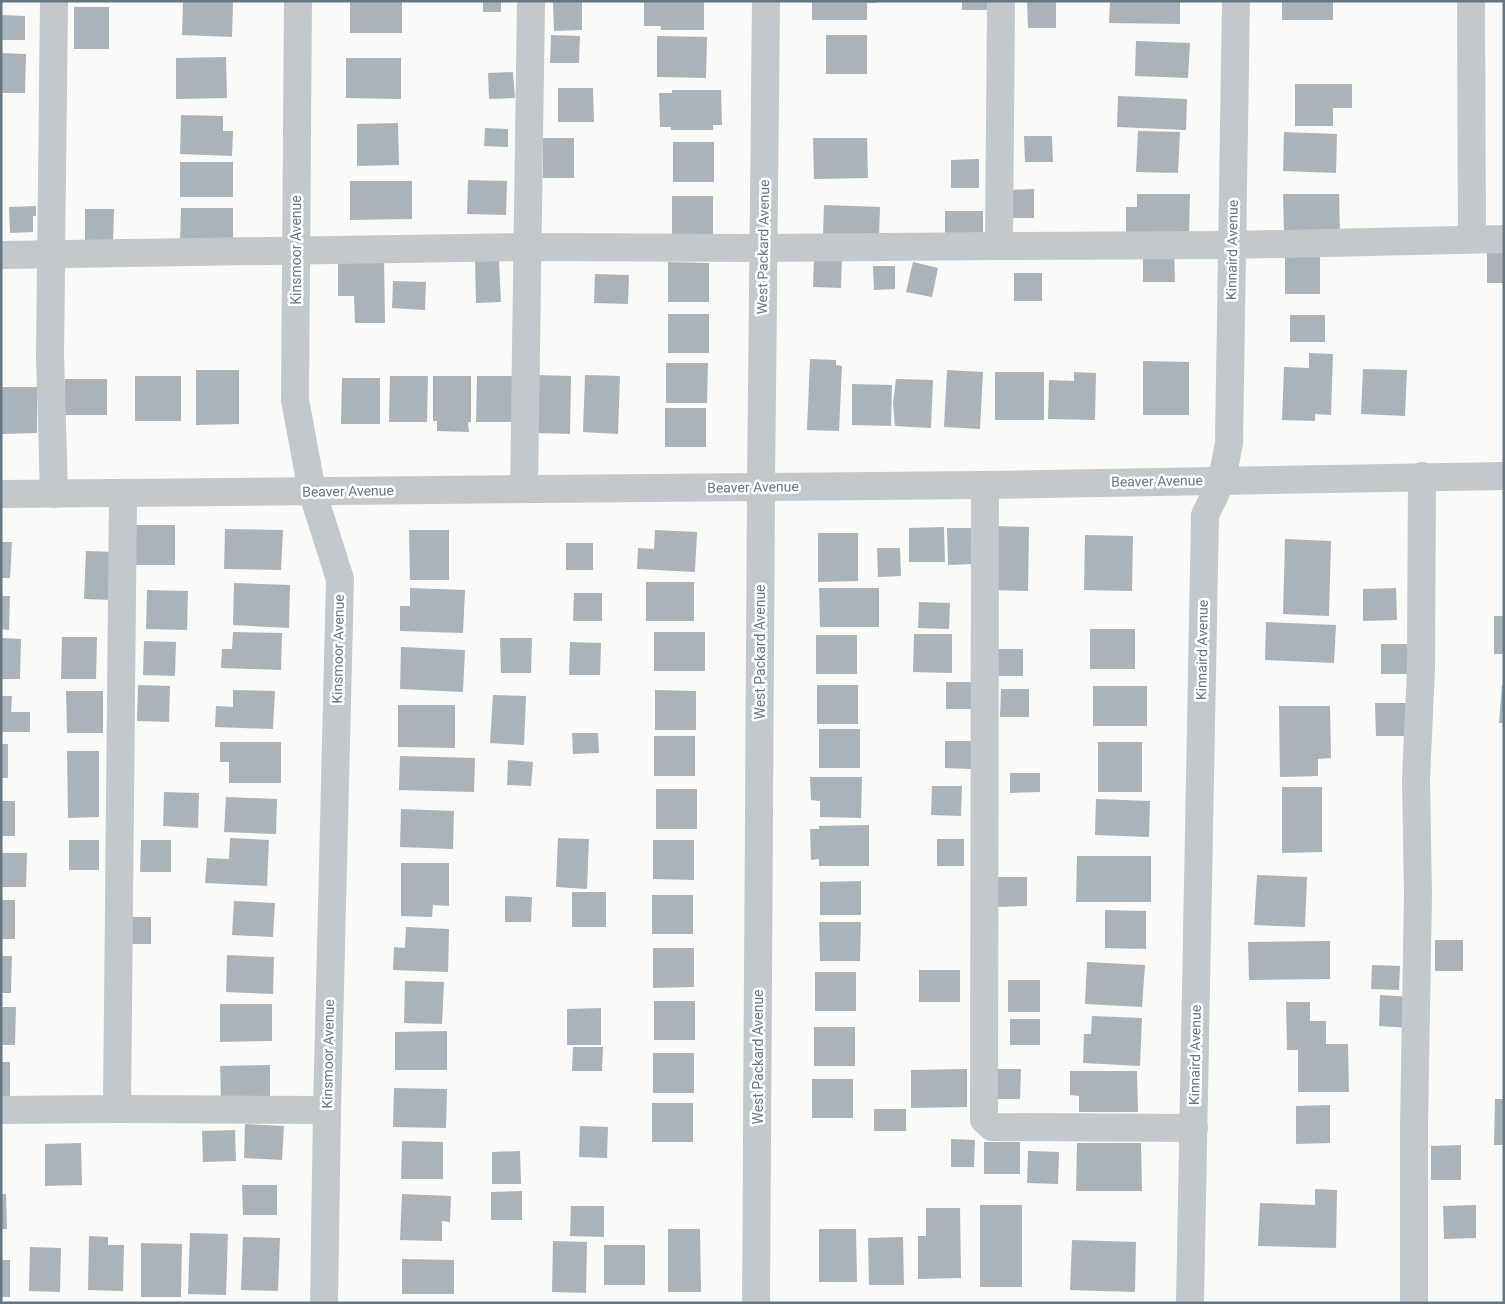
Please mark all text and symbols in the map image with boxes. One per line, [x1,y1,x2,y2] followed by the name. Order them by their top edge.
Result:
[754,179,772,315] street label: West Packard Avenue
[288,195,304,305] street label: Kinsmoor Avenue
[1223,200,1241,300] street label: Kinnaird Avenue
[1111,472,1203,490] street label: Beaver Avenue
[707,478,799,496] street label: Beaver Avenue
[302,482,394,500] street label: Beaver Avenue
[752,584,768,720] street label: West Packard Avenue
[329,594,347,704] street label: Kinsmoor Avenue
[1193,600,1211,700] street label: Kinnaird Avenue
[750,989,766,1125] street label: West Packard Avenue
[319,999,337,1109] street label: Kinsmoor Avenue
[1186,1005,1204,1105] street label: Kinnaird Avenue

